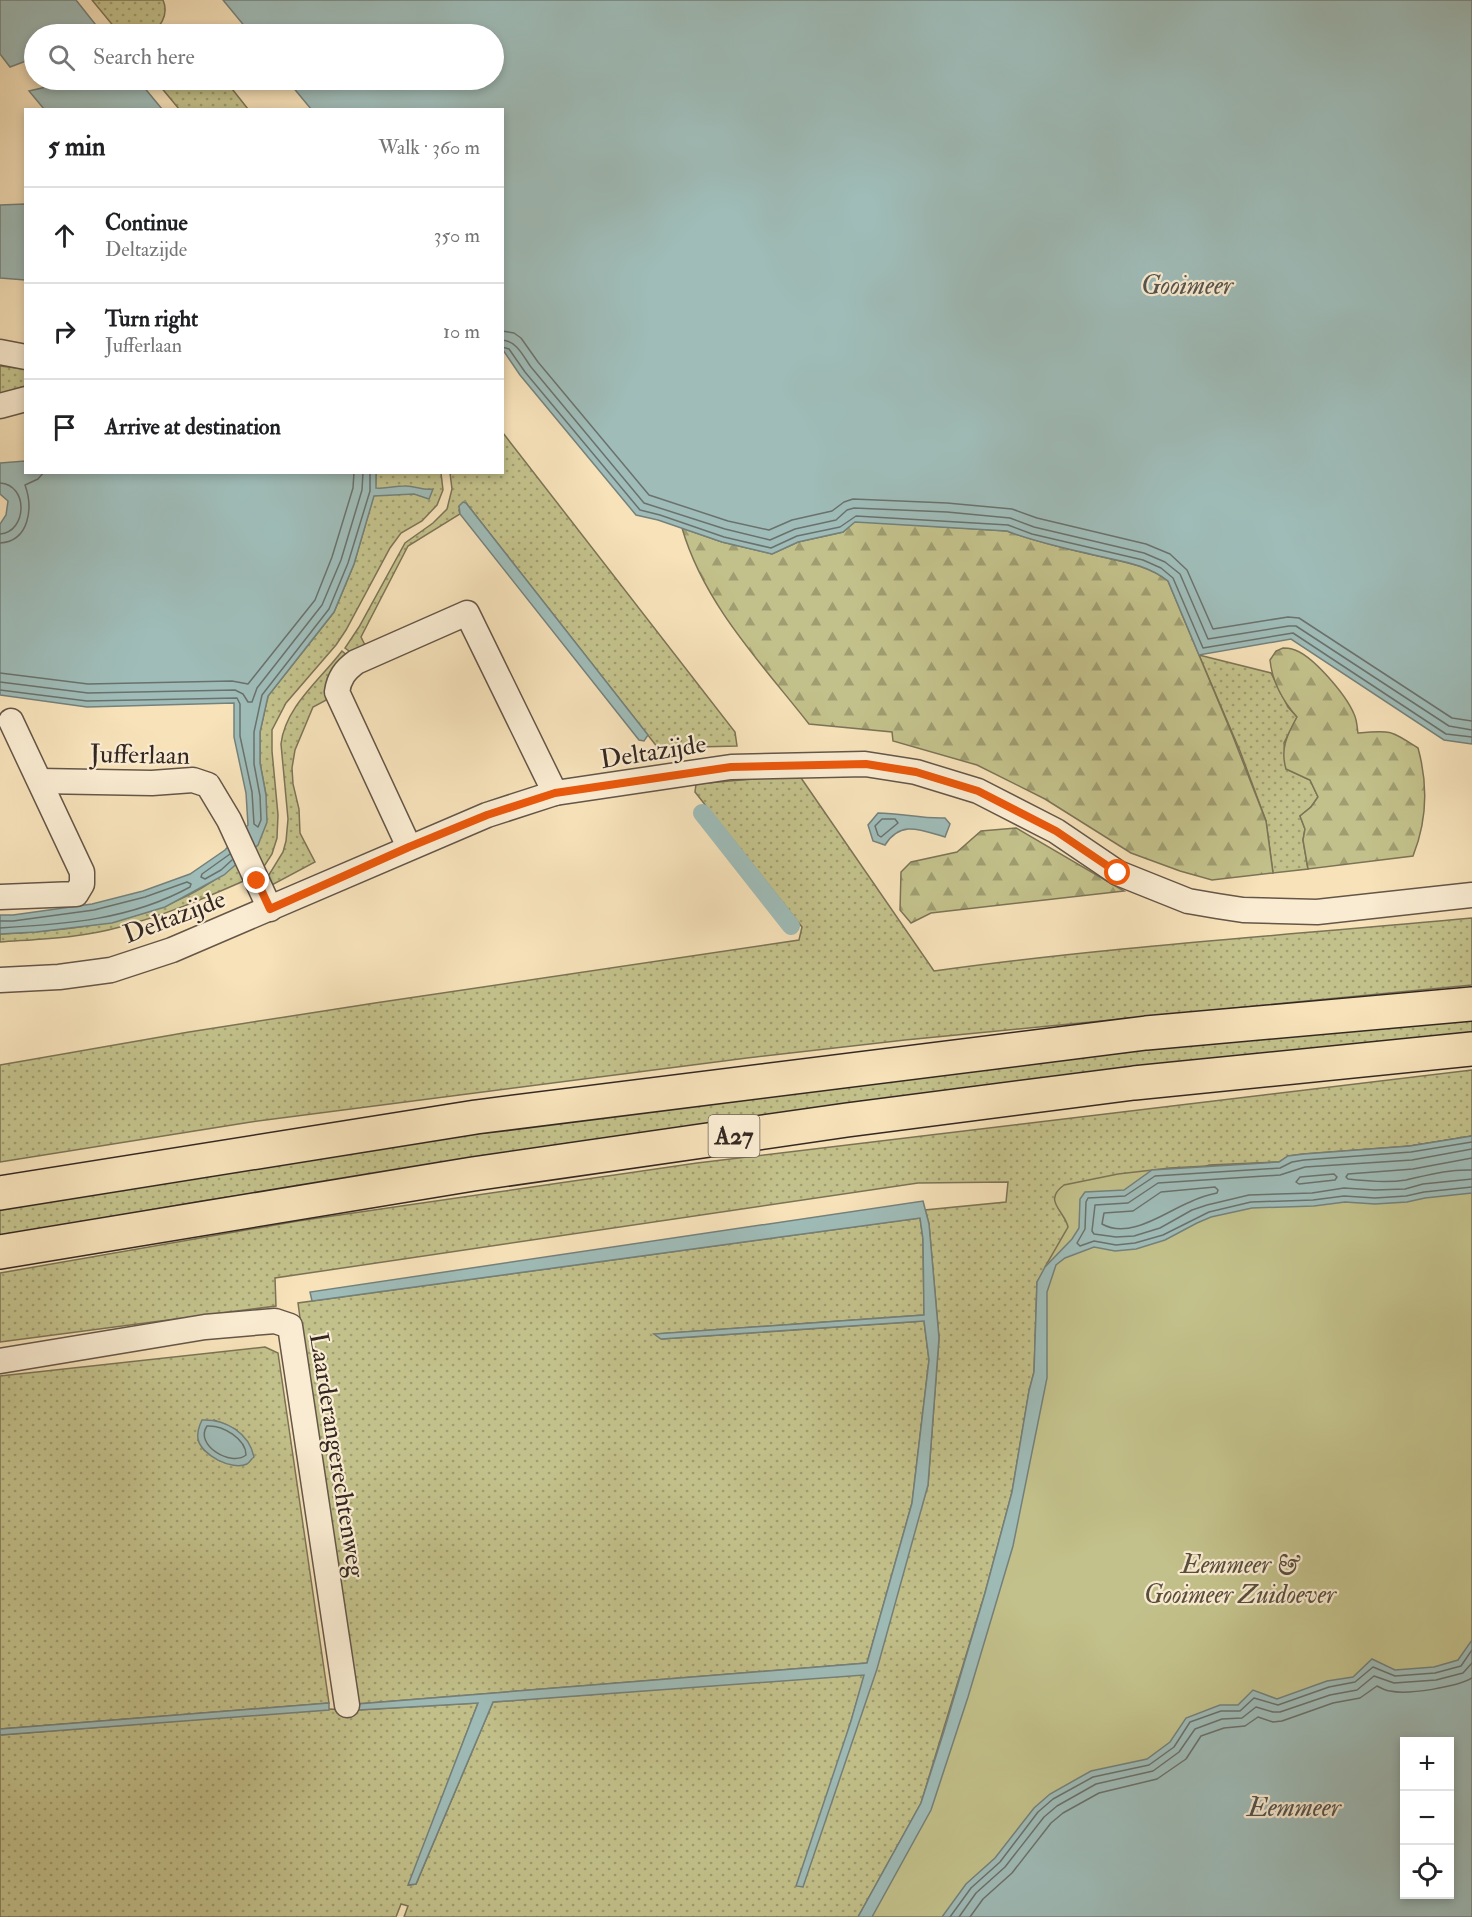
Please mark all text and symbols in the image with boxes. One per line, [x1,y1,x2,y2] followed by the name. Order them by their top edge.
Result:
[24,24,504,90] search box
[45,41,78,74] icon: search
[93,43,195,71] text: Search here
[48,131,105,163] text: 5 min
[378,135,480,160] text: Walk · 360 m
[105,209,188,237] text: Continue
[48,219,81,252] icon: ahead
[434,223,480,248] text: 350 m
[105,237,187,262] text: Deltazijde
[1141,269,1235,302] water label: Gooimeer
[105,305,198,333] text: Turn right
[48,315,81,348] icon: right
[443,319,480,344] text: 10 m
[105,333,182,358] text: Jufferlaan
[48,411,81,444] icon: arrive
[105,413,281,441] text: Arrive at destination
[598,728,709,776] street label: Deltazijde
[89,738,190,772] street label: Jufferlaan
[1104,859,1130,885] route start
[243,867,269,893] route end
[119,883,230,951] street label: Deltazijde
[708,1115,760,1157] road number: A27
[302,1331,372,1581] street label: Laarderangerechtenweg
[1144,1549,1337,1611] park label: Eemmeer & Gooimeer Zuidoever
[1400,1737,1454,1899] map controls
[1400,1737,1454,1791] button: +
[1245,1791,1343,1824] water label: Eemmeer
[1400,1791,1454,1845] button: −
[1400,1845,1454,1899] button: locate

